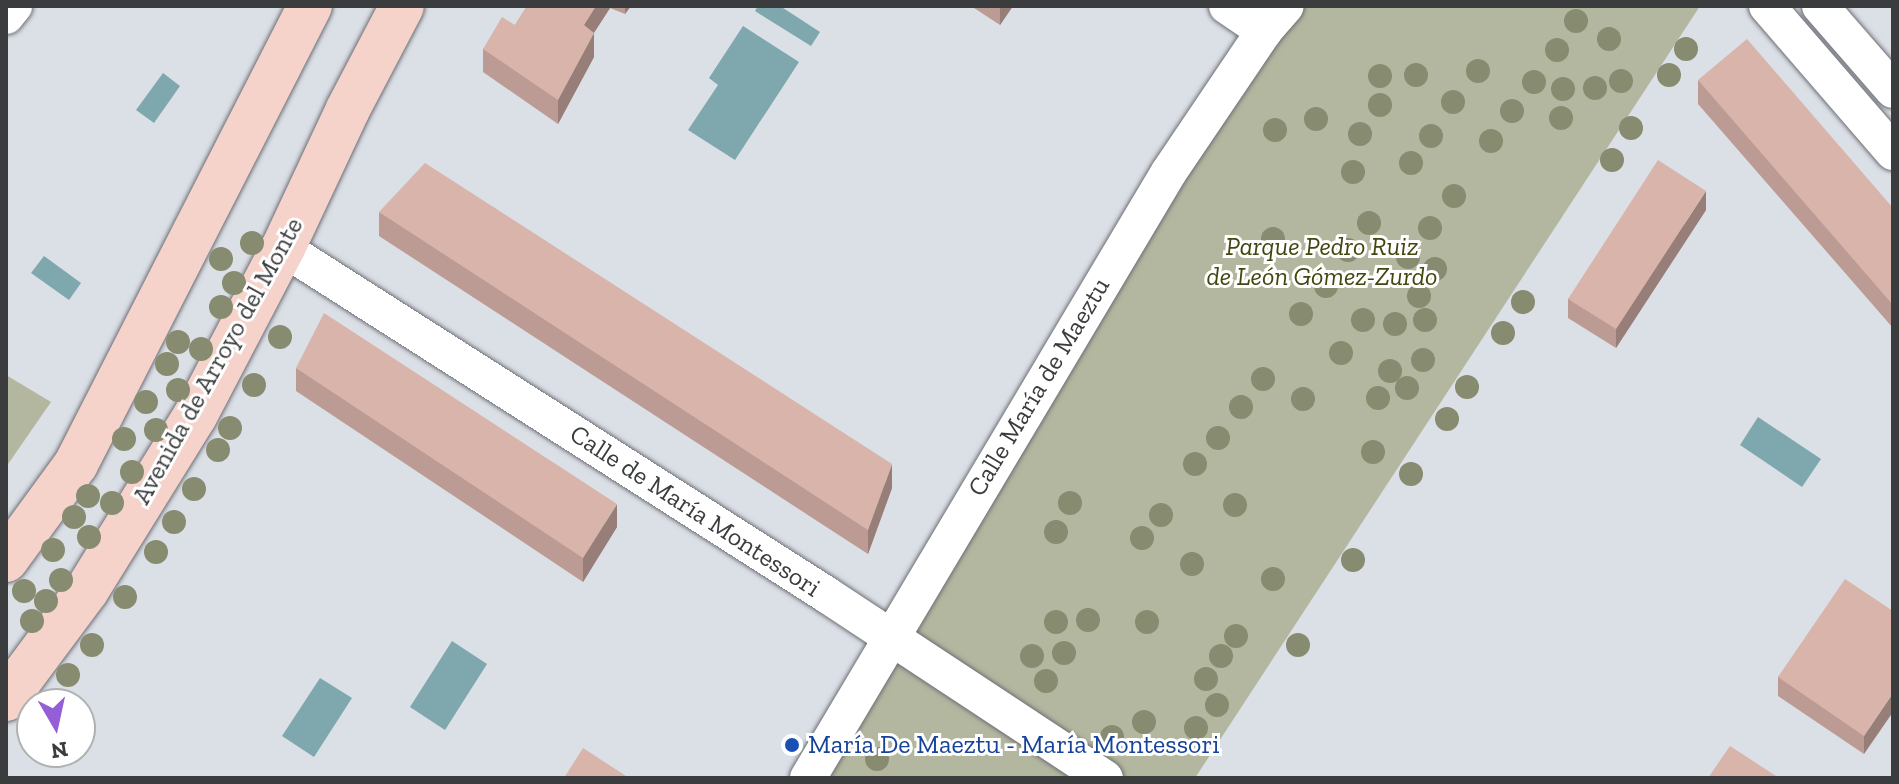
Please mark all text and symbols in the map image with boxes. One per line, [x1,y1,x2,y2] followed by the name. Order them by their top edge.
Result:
[126,212,310,510] street label: Avenida de Arroyo del Monte
[1206,231,1438,292] park label: Parque Pedro Ruiz de León Gómez-Zurdo
[961,272,1117,502] street label: Calle María de Maeztu
[564,418,826,604] street label: Calle de María Montessori
[16,688,96,768] north arrow
[808,729,1220,761] place label: María De Maeztu - María Montessori
[49,736,70,765] text: N
[783,736,801,754] marker: María De Maeztu - María Montessori

